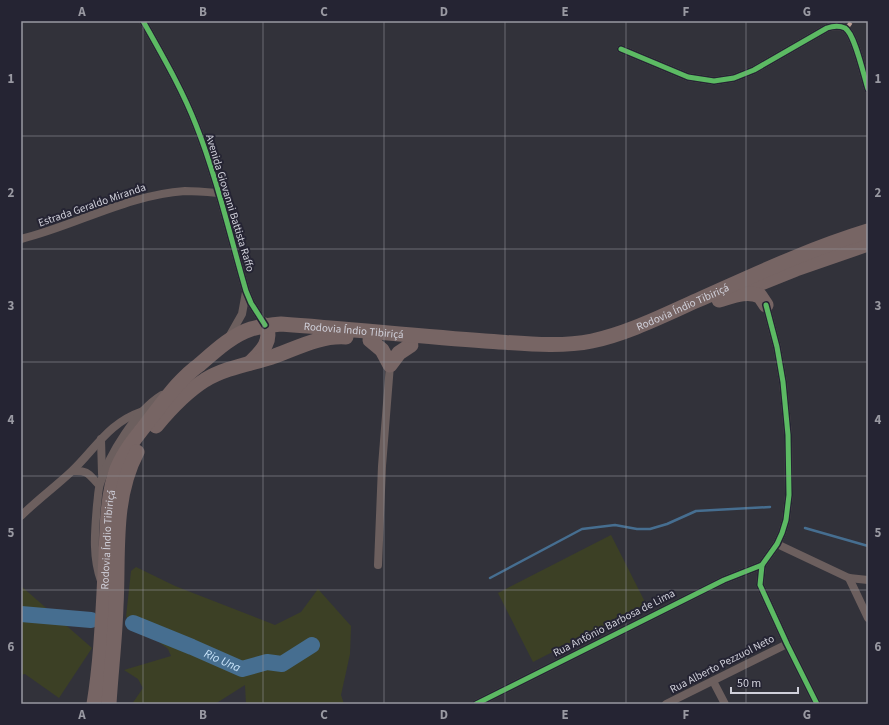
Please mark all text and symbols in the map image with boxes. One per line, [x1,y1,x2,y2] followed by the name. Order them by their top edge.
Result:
[77,3,86,21] text: A
[199,3,207,21] text: B
[320,3,328,21] text: C
[440,3,448,21] text: D
[561,3,569,21] text: E
[683,3,690,21] text: F
[803,3,811,21] text: G
[8,70,15,88] text: 1
[875,70,882,88] text: 1
[202,132,258,274] street label: Avenida Giovanni Battista Raffo
[36,180,148,230] street label: Estrada Geraldo Miranda
[8,184,15,202] text: 2
[875,184,882,202] text: 2
[634,280,731,334] street label: Rodovia Índio Tibiriçá
[8,297,15,315] text: 3
[875,297,882,315] text: 3
[303,318,404,342] street label: Rodovia Índio Tibiriçá
[8,411,15,429] text: 4
[875,411,882,429] text: 4
[97,488,119,590] street label: Rodovia Índio Tibiriçá
[8,524,15,542] text: 5
[875,524,882,542] text: 5
[550,586,678,660] street label: Rua Antônio Barbosa de Lima
[667,631,777,697] street label: Rua Alberto Pezzuol Neto
[8,638,15,656] text: 6
[875,638,882,656] text: 6
[202,645,244,676] water label: Rio Una
[731,669,798,695] scale bar
[737,675,761,692] text: 50 m
[77,706,86,724] text: A
[199,706,207,724] text: B
[320,706,328,724] text: C
[440,706,448,724] text: D
[561,706,569,724] text: E
[683,706,690,724] text: F
[803,706,811,724] text: G

